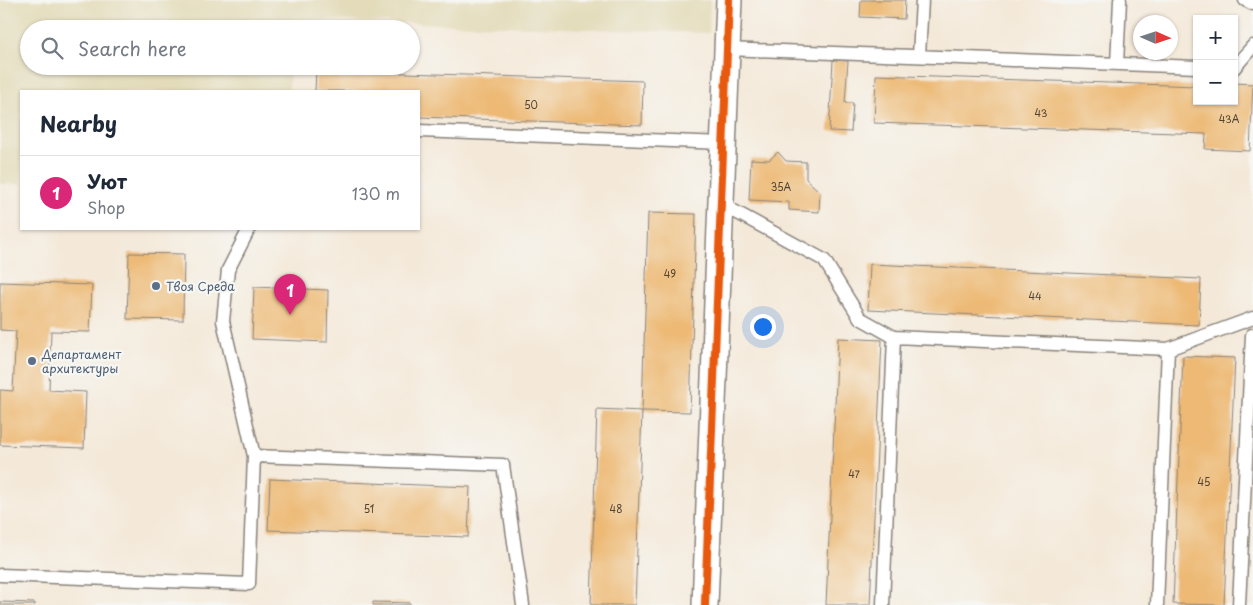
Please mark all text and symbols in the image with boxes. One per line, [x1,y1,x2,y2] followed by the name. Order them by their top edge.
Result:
[1133,15,1178,60] north arrow
[1193,15,1238,105] map controls
[1193,15,1238,60] button: +
[20,20,420,75] search box
[38,34,66,62] icon: search
[78,34,187,62] text: Search here
[1193,60,1238,105] button: −
[524,97,538,112] house number: 50
[1035,105,1048,120] house number: 43
[40,107,117,139] text: Nearby
[1219,111,1240,126] house number: 43А
[87,167,127,195] text: Уют
[771,179,792,194] house number: 35А
[52,181,60,205] text: 1
[352,181,400,205] text: 130 m
[87,195,125,219] text: Shop
[664,266,676,281] house number: 49
[274,274,306,315] pin: 1
[166,277,235,295] place label: Твоя Среда
[150,280,162,292] marker: Твоя Среда
[1028,288,1042,303] house number: 44
[750,314,776,340] your location
[41,345,121,377] place label: Департамент архитектуры
[26,355,38,367] marker: Департамент архитектуры
[848,466,861,481] house number: 47
[1198,474,1210,489] house number: 45
[364,501,374,516] house number: 51
[610,501,622,516] house number: 48

